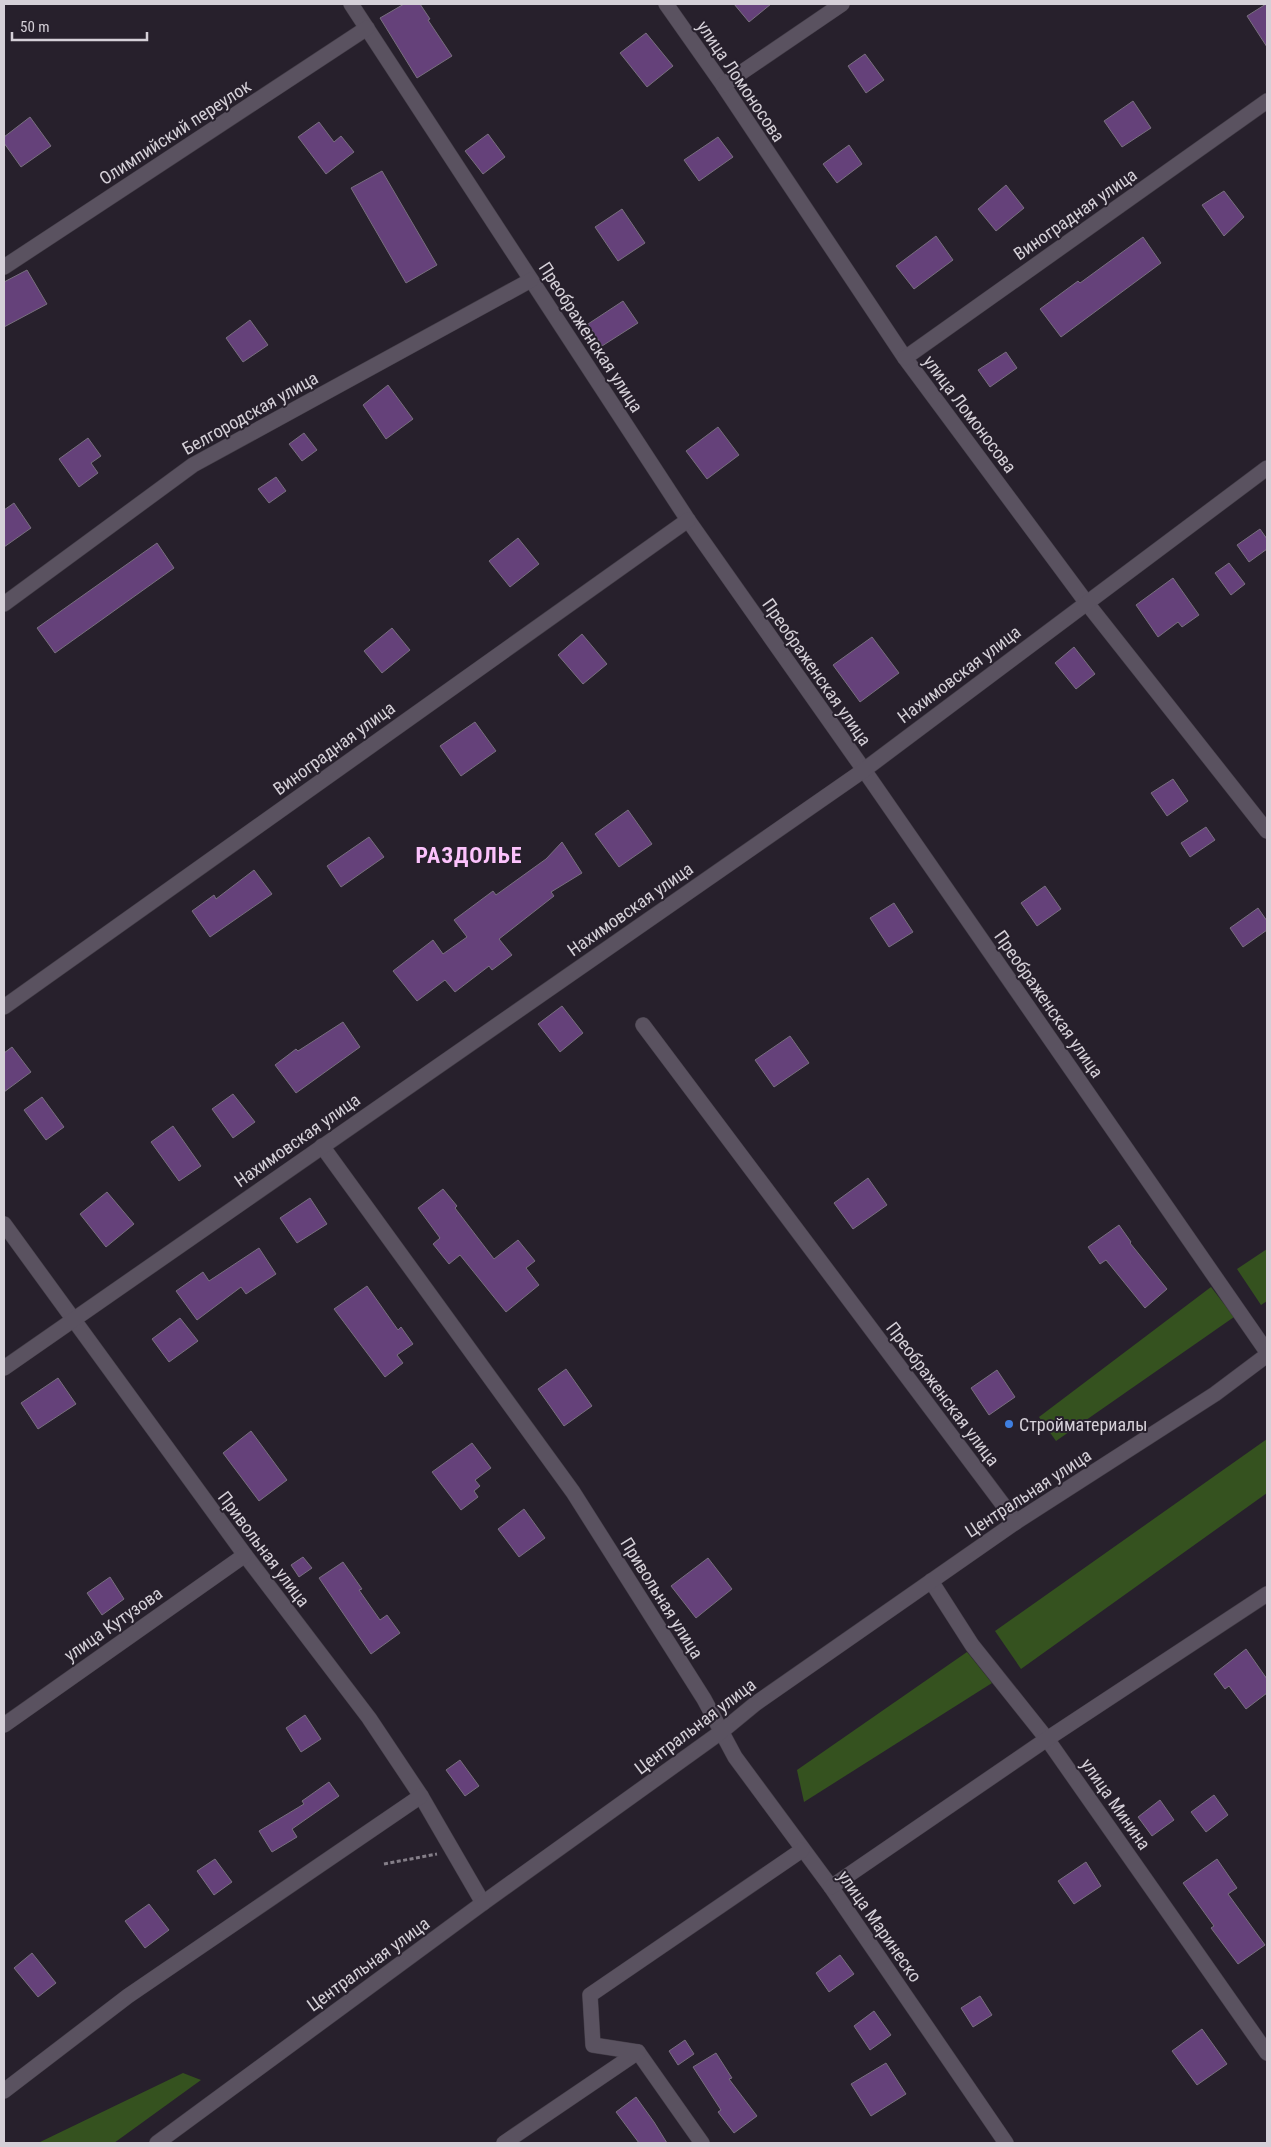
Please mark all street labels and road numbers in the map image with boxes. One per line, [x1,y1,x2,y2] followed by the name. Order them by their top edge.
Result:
[693,16,789,146] street label: улица Ломоносова
[95,75,255,189] street label: Олимпийский переулок
[1010,164,1140,264] street label: Виноградная улица
[535,258,647,416] street label: Преображенская улица
[919,351,1021,477] street label: улица Ломоносова
[178,367,322,459] street label: Белгородская улица
[758,594,876,750] street label: Преображенская улица
[893,621,1025,727] street label: Нахимовская улица
[269,697,399,799] street label: Виноградная улица
[563,858,697,960] street label: Нахимовская улица
[990,926,1108,1082] street label: Преображенская улица
[230,1089,364,1191] street label: Нахимовская улица
[882,1318,1004,1470] street label: Преображенская улица
[961,1444,1095,1542] street label: Центральная улица
[214,1487,314,1611] street label: Привольная улица
[616,1533,708,1663] street label: Привольная улица
[60,1582,166,1666] street label: улица Кутузова
[630,1674,760,1778] street label: Центральная улица
[1077,1754,1155,1854] street label: улица Минина
[834,1866,926,1986] street label: улица Маринеско
[303,1913,433,2015] street label: Центральная улица

